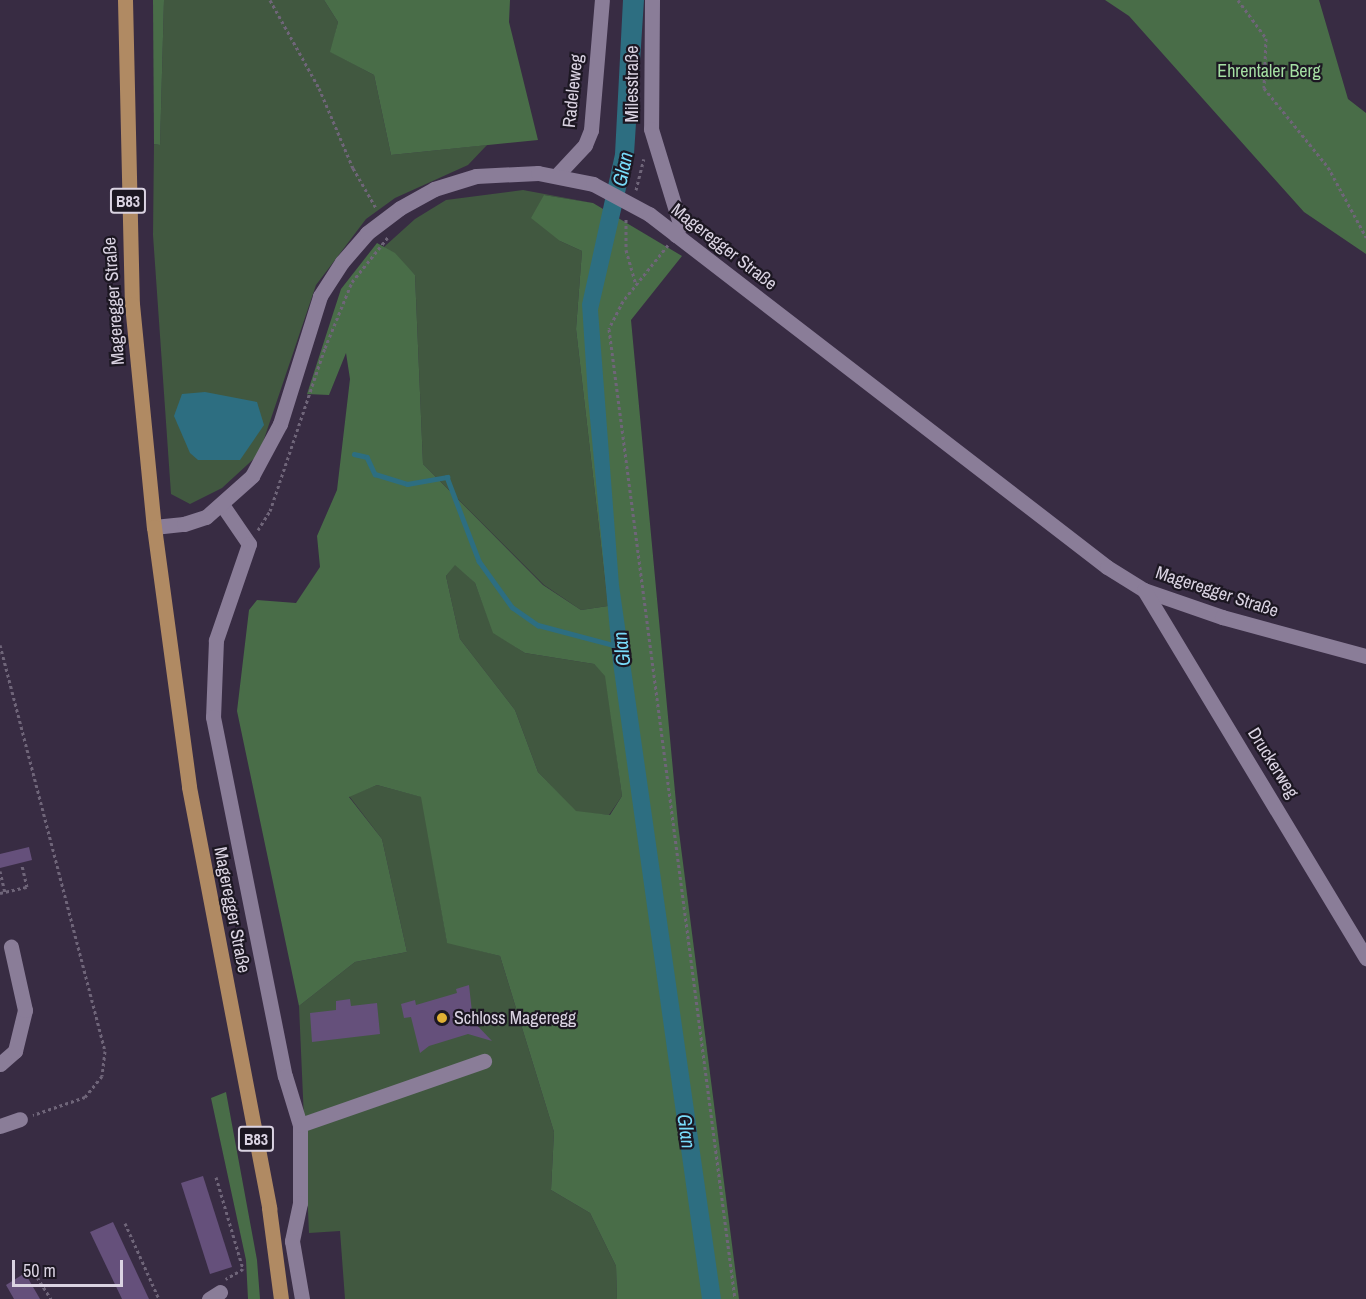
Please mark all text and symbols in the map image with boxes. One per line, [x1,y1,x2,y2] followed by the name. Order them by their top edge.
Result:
[621,45,643,123] street label: Milesstraße
[558,53,588,129] street label: Radeleweg
[1217,60,1321,82] park label: Ehrentaler Berg
[607,150,637,188] water label: Glan
[108,188,148,214] road number: B83
[667,199,781,295] street label: Mageregger Straße
[99,236,129,366] street label: Mageregger Straße
[1153,562,1281,622] street label: Mageregger Straße
[607,630,635,668] water label: Glan
[1243,724,1303,802] street label: Druckerweg
[209,845,255,975] street label: Mageregger Straße
[454,1007,576,1029] place label: Schloss Mageregg
[435,1011,449,1025] marker: Schloss Mageregg
[673,1112,701,1150] water label: Glan
[236,1126,276,1152] road number: B83
[15,1248,126,1286] scale bar
[23,1258,56,1283] text: 50 m

